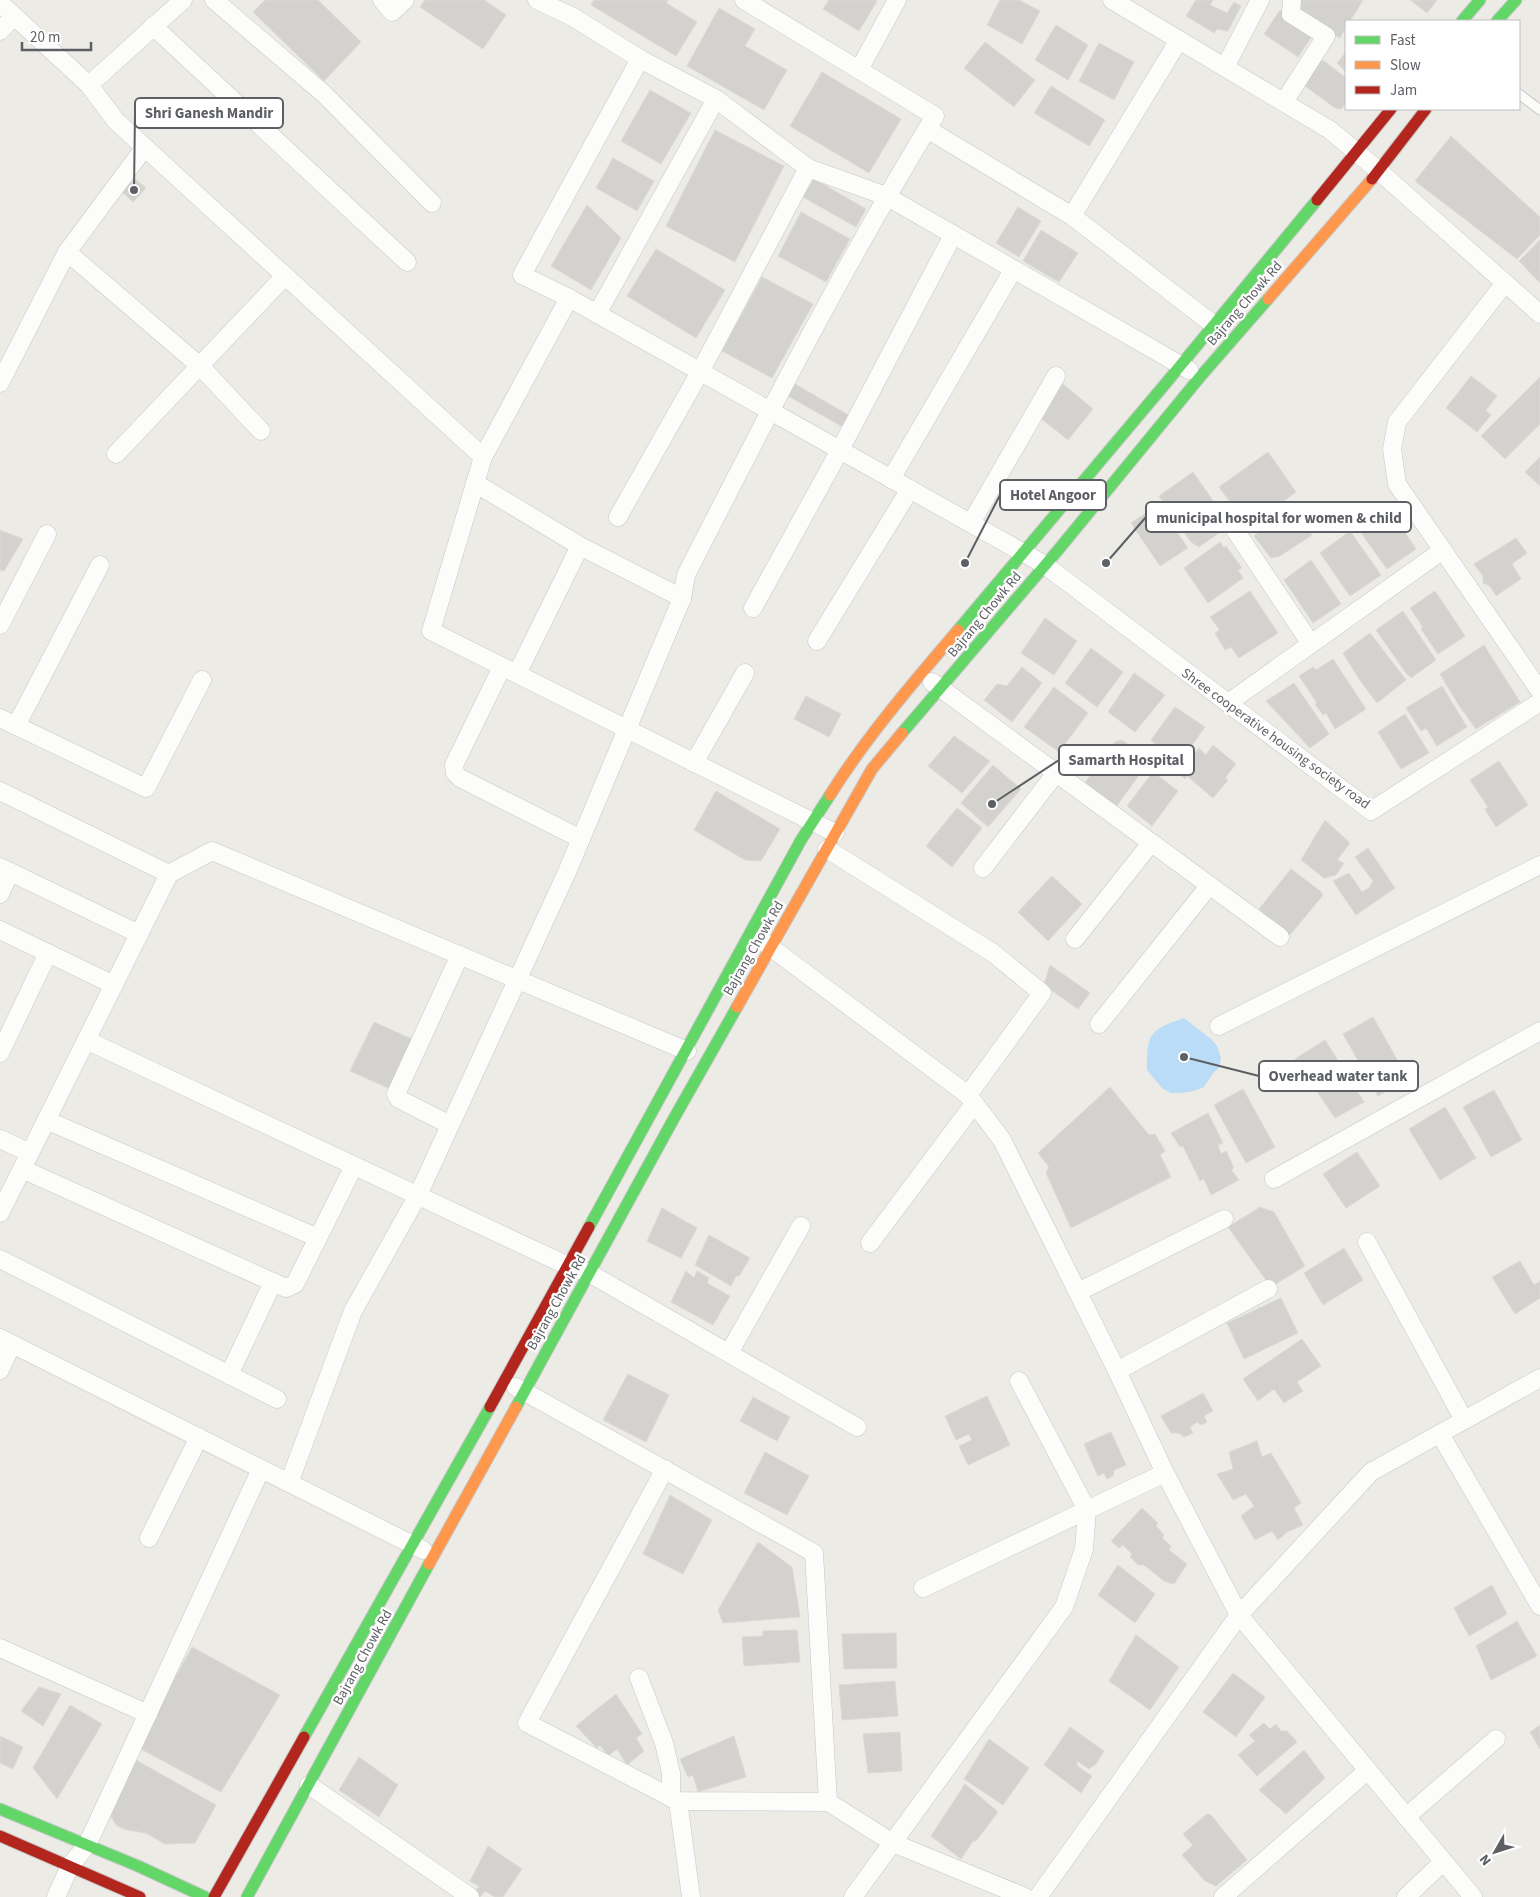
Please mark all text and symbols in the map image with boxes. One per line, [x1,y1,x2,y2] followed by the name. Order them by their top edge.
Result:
[22,20,91,52] scale bar
[1345,20,1520,110] legend
[30,27,60,48] text: 20 m
[1390,30,1416,51] text: Fast
[1390,55,1421,76] text: Slow
[1390,80,1417,101] text: Jam
[135,98,283,128] callout: Shri Ganesh Mandir
[145,103,273,124] text: Shri Ganesh Mandir
[1202,257,1287,350] street label: Bajrang Chowk Rd
[1000,480,1106,510] callout: Hotel Angoor
[1010,485,1096,506] text: Hotel Angoor
[1146,502,1411,532] callout: municipal hospital for women & child
[1156,508,1402,529] text: municipal hospital for women & child
[943,567,1027,662] street label: Bajrang Chowk Rd
[1177,663,1374,814] street label: Shree cooperative housing society road
[1059,745,1194,775] callout: Samarth Hospital
[1068,750,1185,771] text: Samarth Hospital
[719,897,789,1000] street label: Bajrang Chowk Rd
[1259,1061,1418,1091] callout: Overhead water tank
[1269,1066,1408,1087] text: Overhead water tank
[522,1251,591,1354] street label: Bajrang Chowk Rd
[328,1606,397,1709] street label: Bajrang Chowk Rd
[1470,1827,1520,1877] north arrow
[1475,1850,1496,1869] text: N

